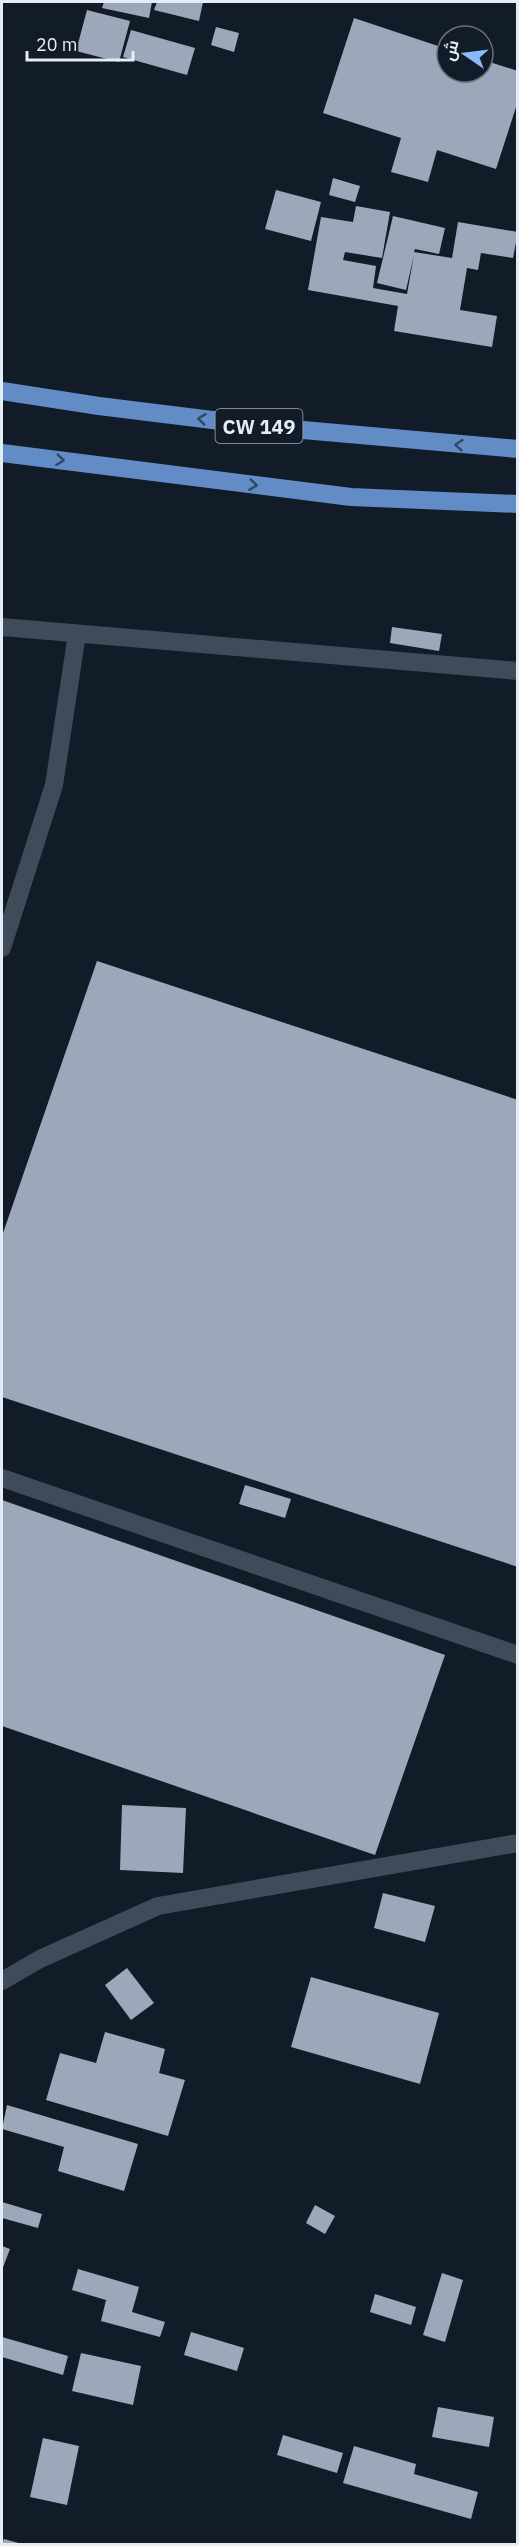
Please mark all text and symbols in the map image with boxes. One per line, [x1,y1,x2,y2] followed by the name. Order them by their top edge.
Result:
[27,24,134,62] scale bar
[435,24,495,84] north arrow
[36,33,78,56] text: 20 m
[438,38,463,63] text: ش
[216,409,302,443] road number: CW 149
[198,413,207,426] one-way arrow
[455,439,464,452] one-way arrow
[55,454,64,466] one-way arrow
[248,478,258,490] one-way arrow

